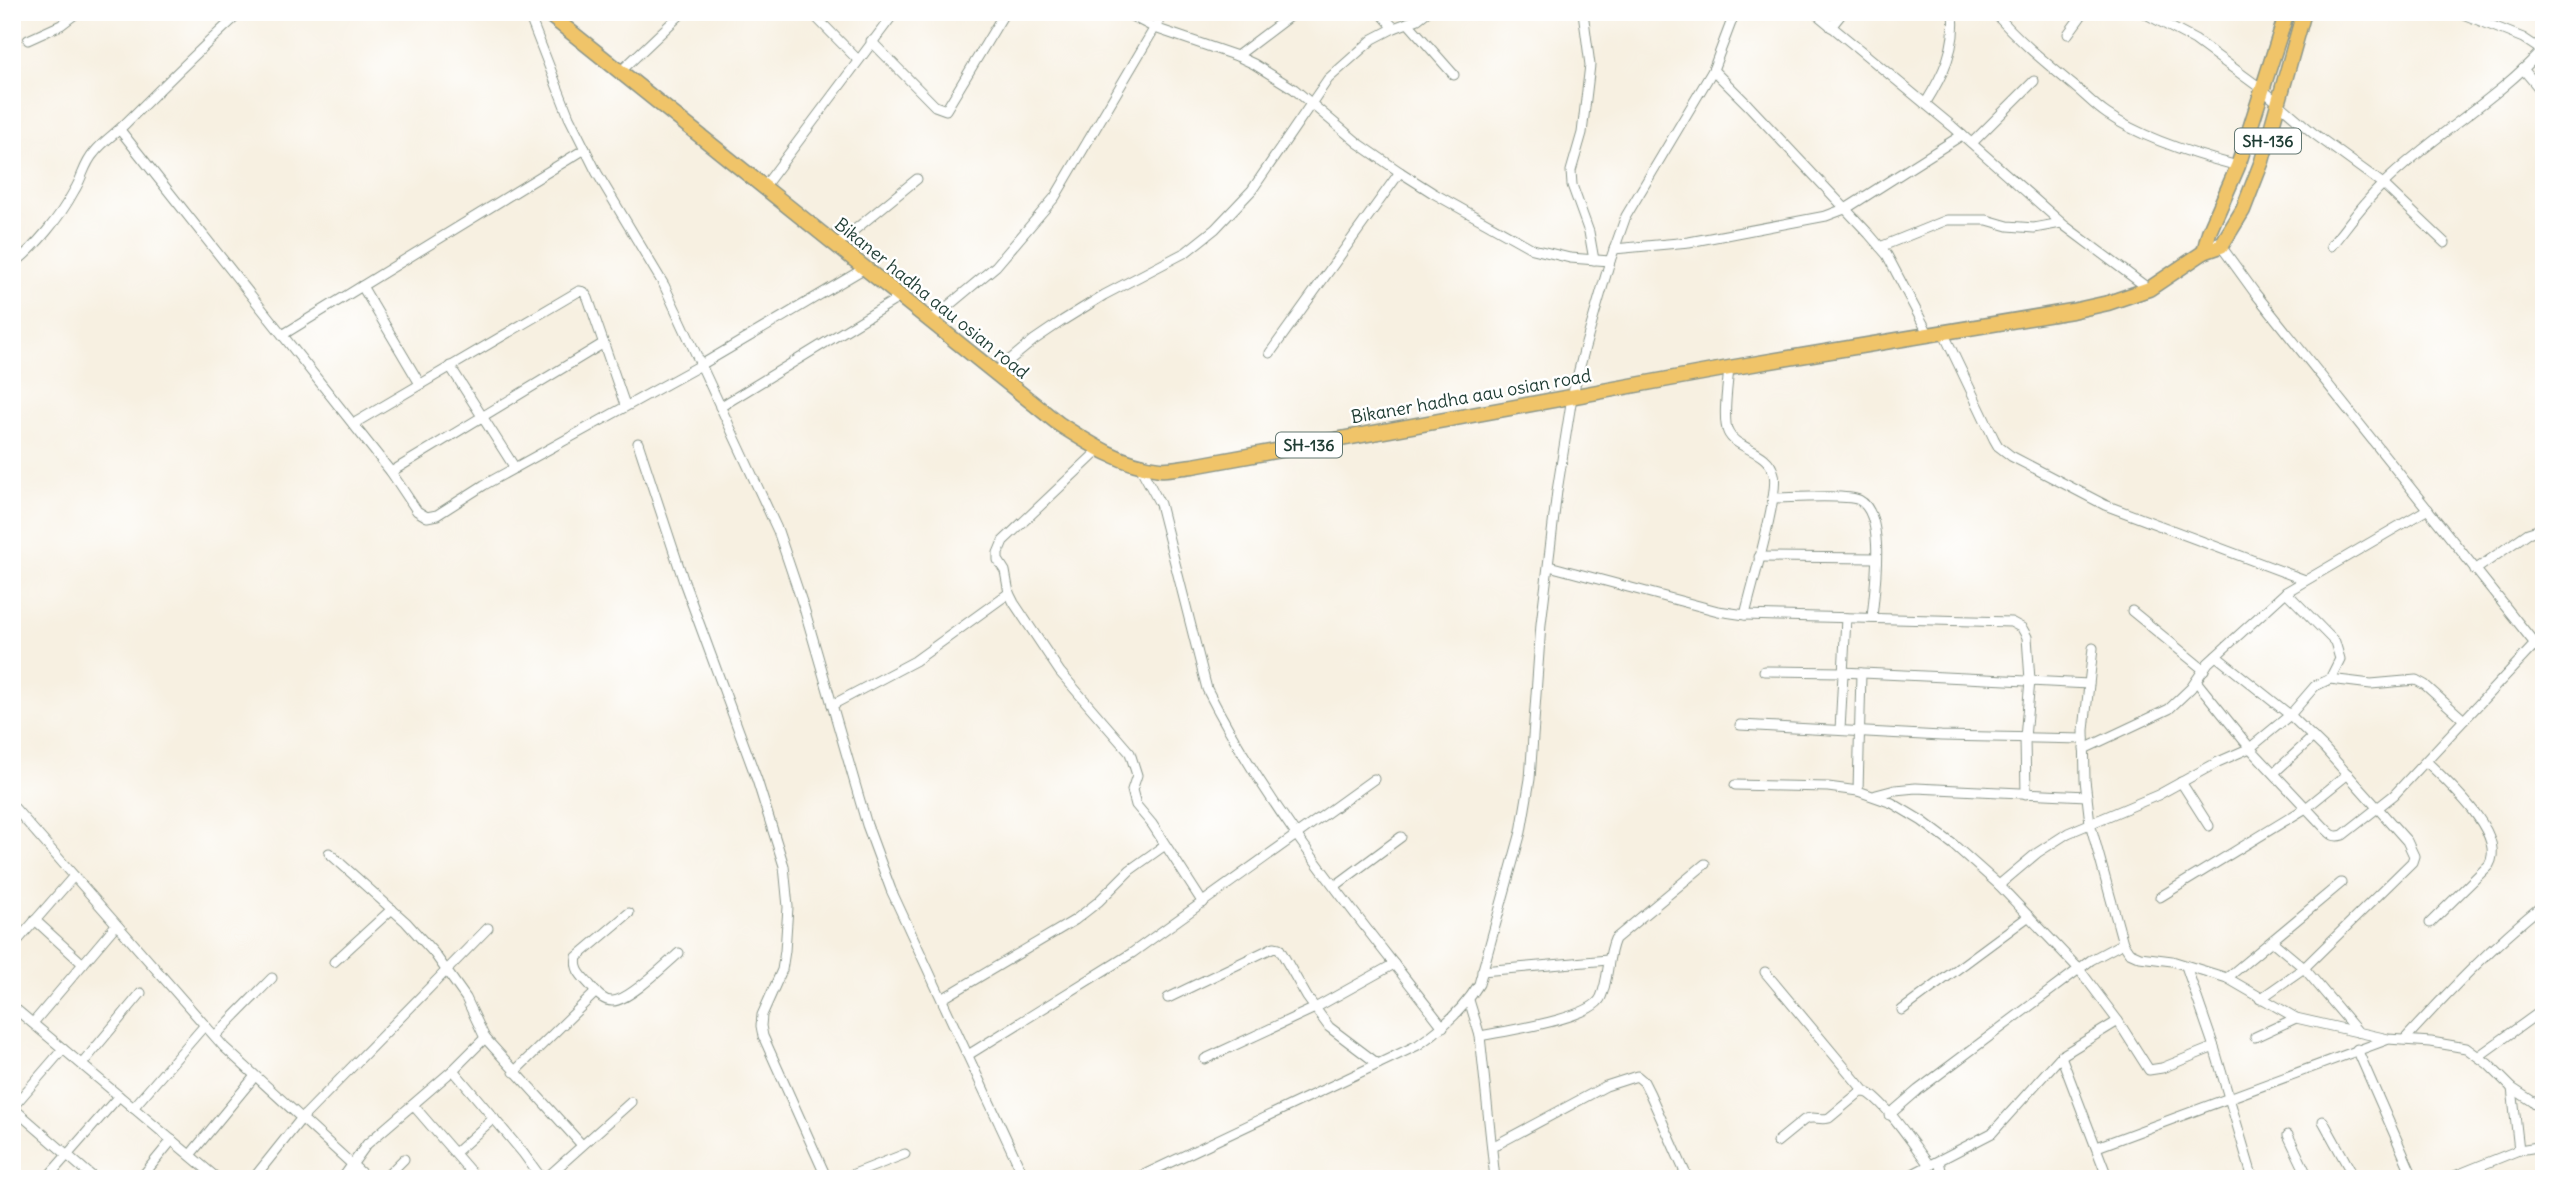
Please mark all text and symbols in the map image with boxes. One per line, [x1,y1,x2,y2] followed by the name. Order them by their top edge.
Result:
[2235,128,2301,154] road number: SH-136
[830,212,1034,384] street label: Bikaner hadha aau osian road
[1349,363,1593,428] street label: Bikaner hadha aau osian road
[1276,432,1342,458] road number: SH-136

